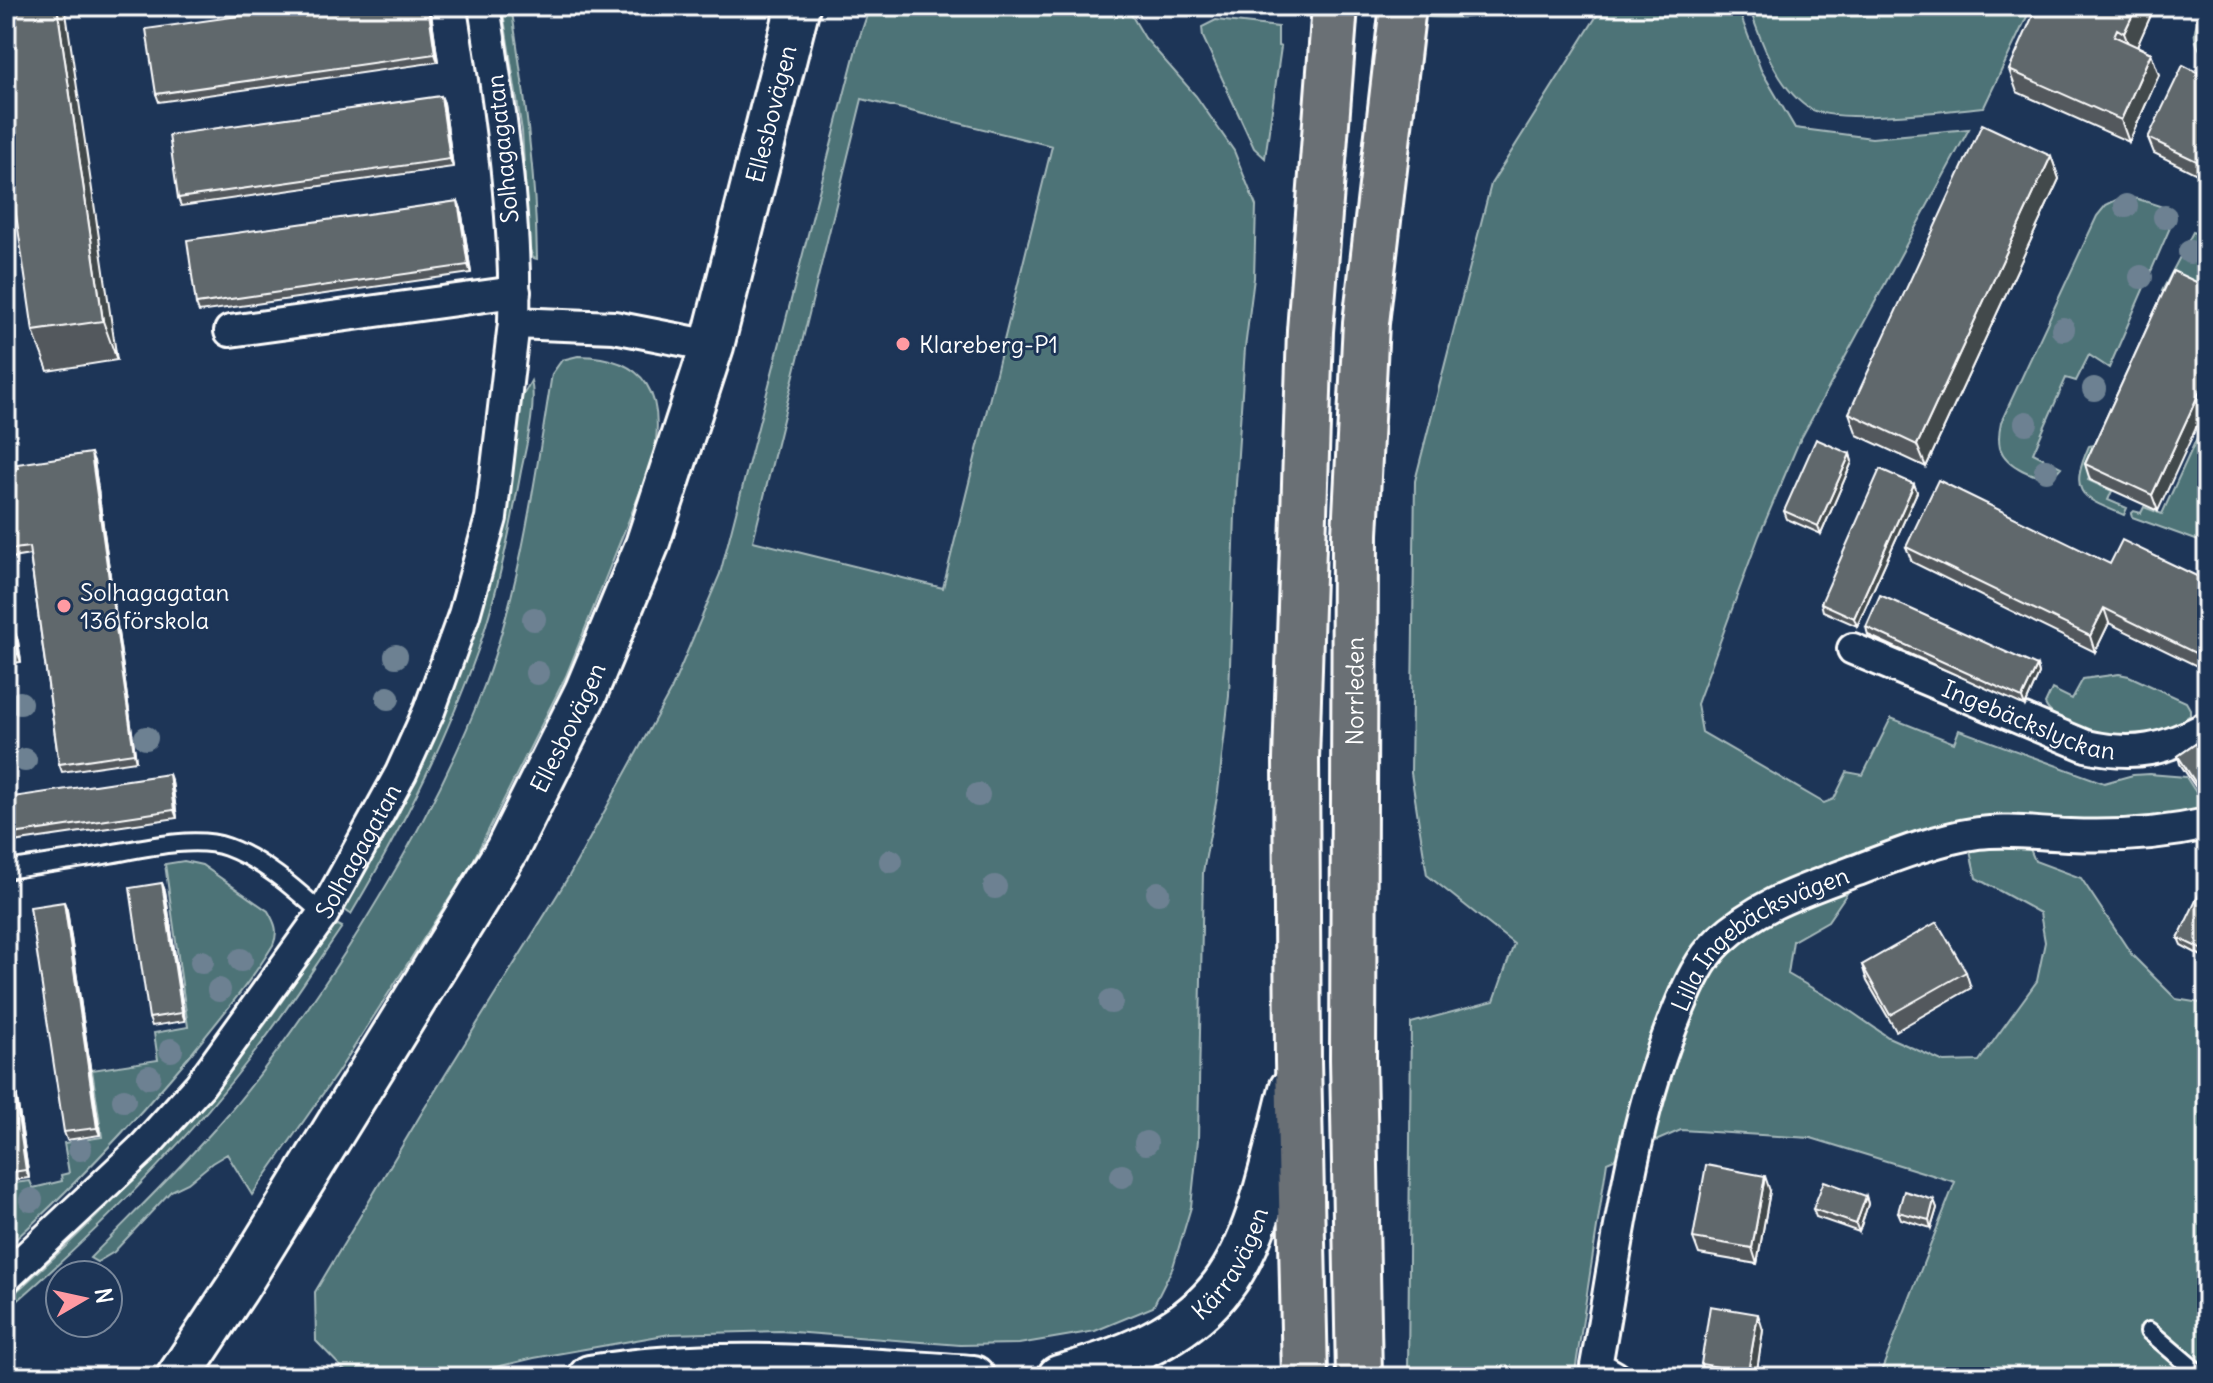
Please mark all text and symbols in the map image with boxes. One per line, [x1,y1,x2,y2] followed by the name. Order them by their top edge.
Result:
[739,42,803,186] street label: Ellesbovägen
[479,73,525,225] street label: Solhagagatan
[919,329,1058,359] place label: Klareberg-P1
[894,335,912,353] marker: Klareberg-P1
[80,577,230,635] place label: Solhagagatan 136 förskola
[55,597,73,615] marker: Solhagagatan 136 förskola
[1339,637,1370,745] street label: Norrleden
[523,658,612,797] street label: Ellesbovägen
[1938,673,2117,766] street label: Ingebäckslyckan
[309,778,407,924] street label: Solhagagatan
[1664,860,1853,1015] street label: Lilla Ingebäcksvägen
[1185,1203,1274,1326] street label: Kärravägen
[44,1259,124,1339] north arrow
[89,1286,119,1306] text: N

